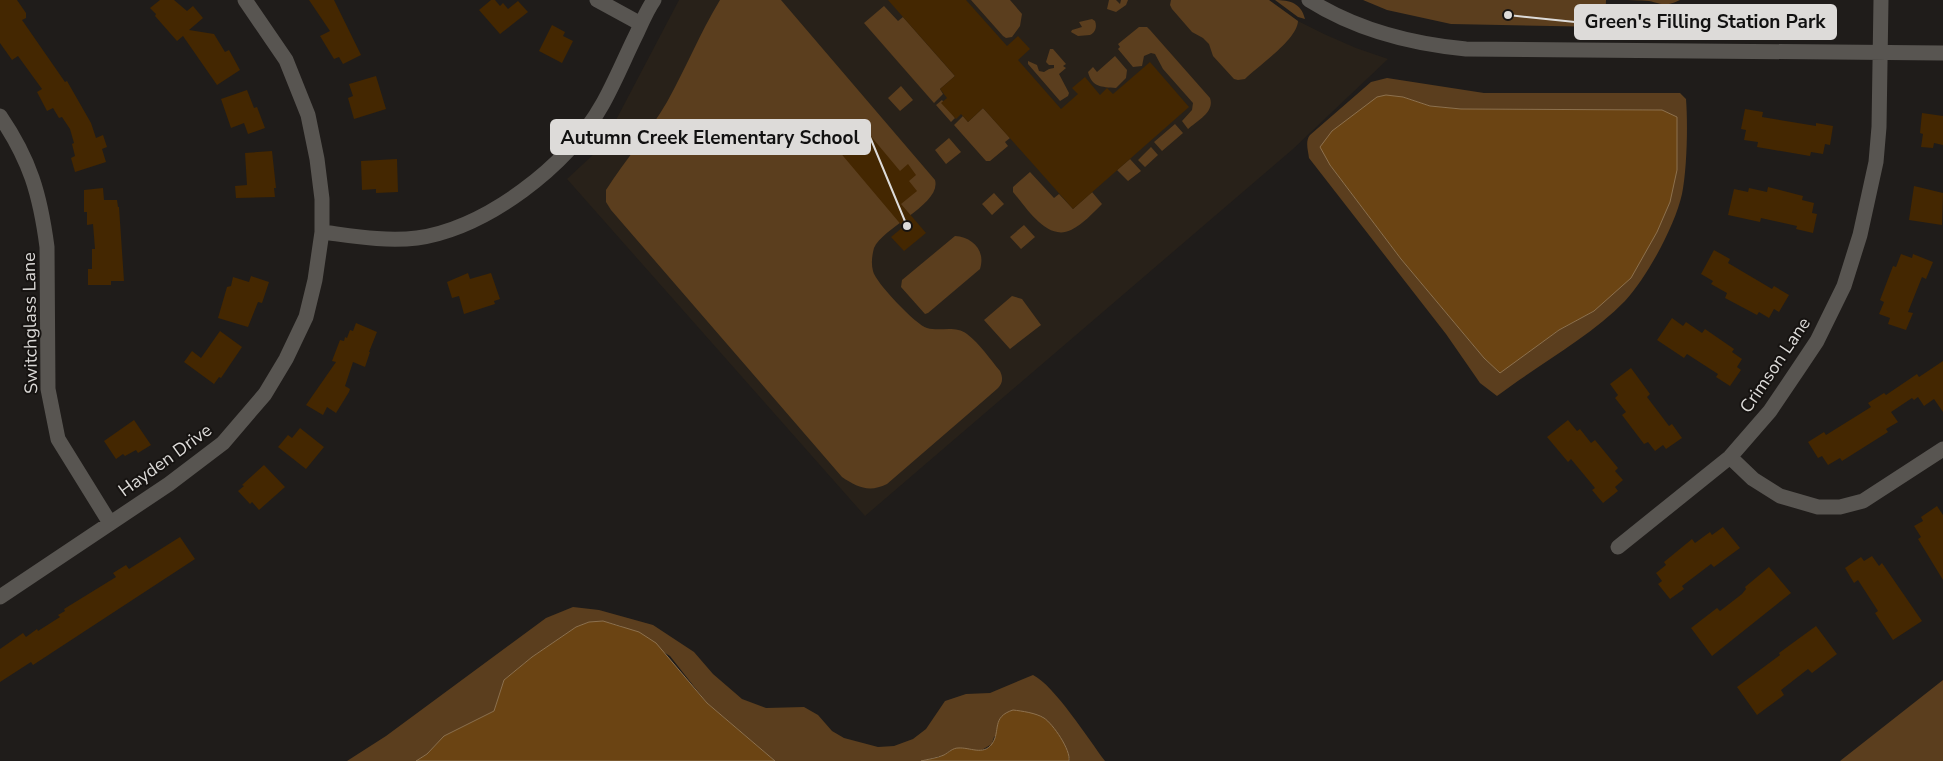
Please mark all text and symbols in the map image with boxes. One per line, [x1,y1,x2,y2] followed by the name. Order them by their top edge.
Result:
[1575,5,1836,39] callout: Green's Filling Station Park
[1584,9,1826,35] text: Green's Filling Station Park
[551,120,870,154] callout: Autumn Creek Elementary School
[561,125,860,151] text: Autumn Creek Elementary School
[17,252,43,394] street label: Switchglass Lane
[1734,312,1816,418] street label: Crimson Lane
[113,418,217,502] street label: Hayden Drive

